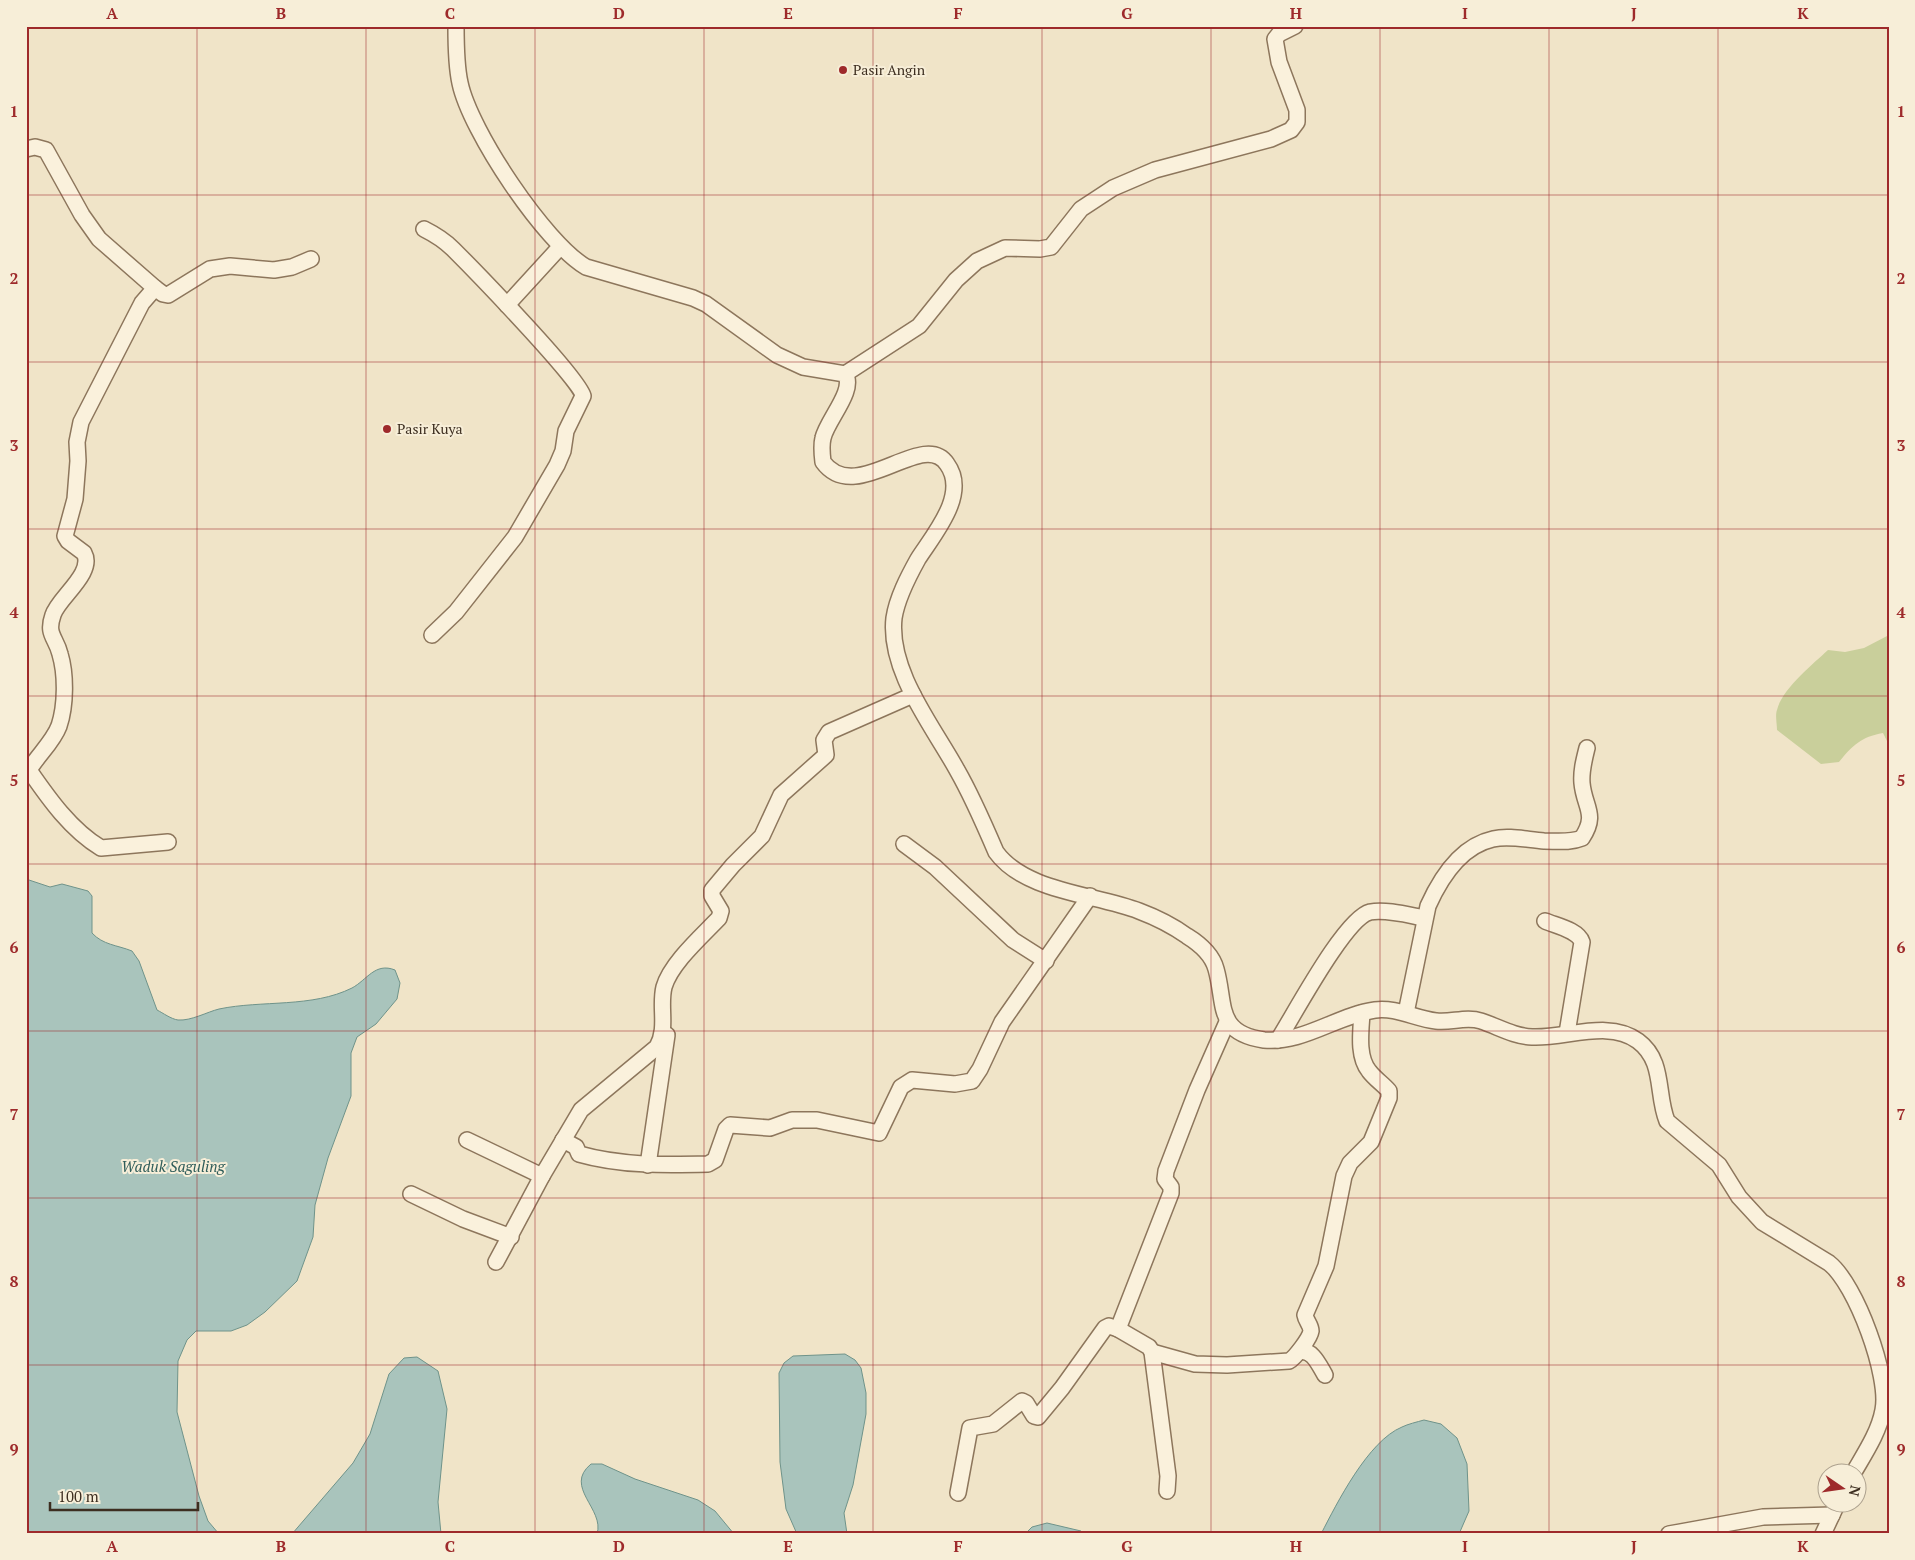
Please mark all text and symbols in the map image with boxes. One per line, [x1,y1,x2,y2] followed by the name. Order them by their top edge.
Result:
[106,2,118,24] text: A
[276,2,286,24] text: B
[445,2,455,24] text: C
[613,2,625,24] text: D
[783,2,793,24] text: E
[953,2,963,24] text: F
[1121,2,1133,24] text: G
[1290,2,1302,24] text: H
[1462,2,1468,24] text: I
[1631,2,1637,24] text: J
[1797,2,1809,24] text: K
[853,60,926,79] place label: Pasir Angin
[837,64,849,76] marker: Pasir Angin
[9,100,19,122] text: 1
[1896,100,1906,122] text: 1
[9,267,19,289] text: 2
[1896,267,1906,289] text: 2
[397,419,463,438] place label: Pasir Kuya
[381,423,393,435] marker: Pasir Kuya
[9,434,19,456] text: 3
[1896,434,1906,456] text: 3
[9,601,19,623] text: 4
[1896,601,1906,623] text: 4
[9,769,19,791] text: 5
[1896,769,1906,791] text: 5
[9,936,19,958] text: 6
[1896,936,1906,958] text: 6
[9,1103,19,1125] text: 7
[1896,1103,1906,1125] text: 7
[121,1156,226,1176] water label: Waduk Saguling
[9,1270,19,1292] text: 8
[1896,1270,1906,1292] text: 8
[9,1438,19,1460] text: 9
[1896,1438,1906,1460] text: 9
[1818,1462,1868,1512] north arrow
[50,1480,198,1512] scale bar
[1845,1484,1866,1499] text: N
[58,1486,99,1506] text: 100 m
[106,1535,118,1557] text: A
[276,1535,286,1557] text: B
[445,1535,455,1557] text: C
[613,1535,625,1557] text: D
[783,1535,793,1557] text: E
[953,1535,963,1557] text: F
[1121,1535,1133,1557] text: G
[1290,1535,1302,1557] text: H
[1462,1535,1468,1557] text: I
[1631,1535,1637,1557] text: J
[1797,1535,1809,1557] text: K

